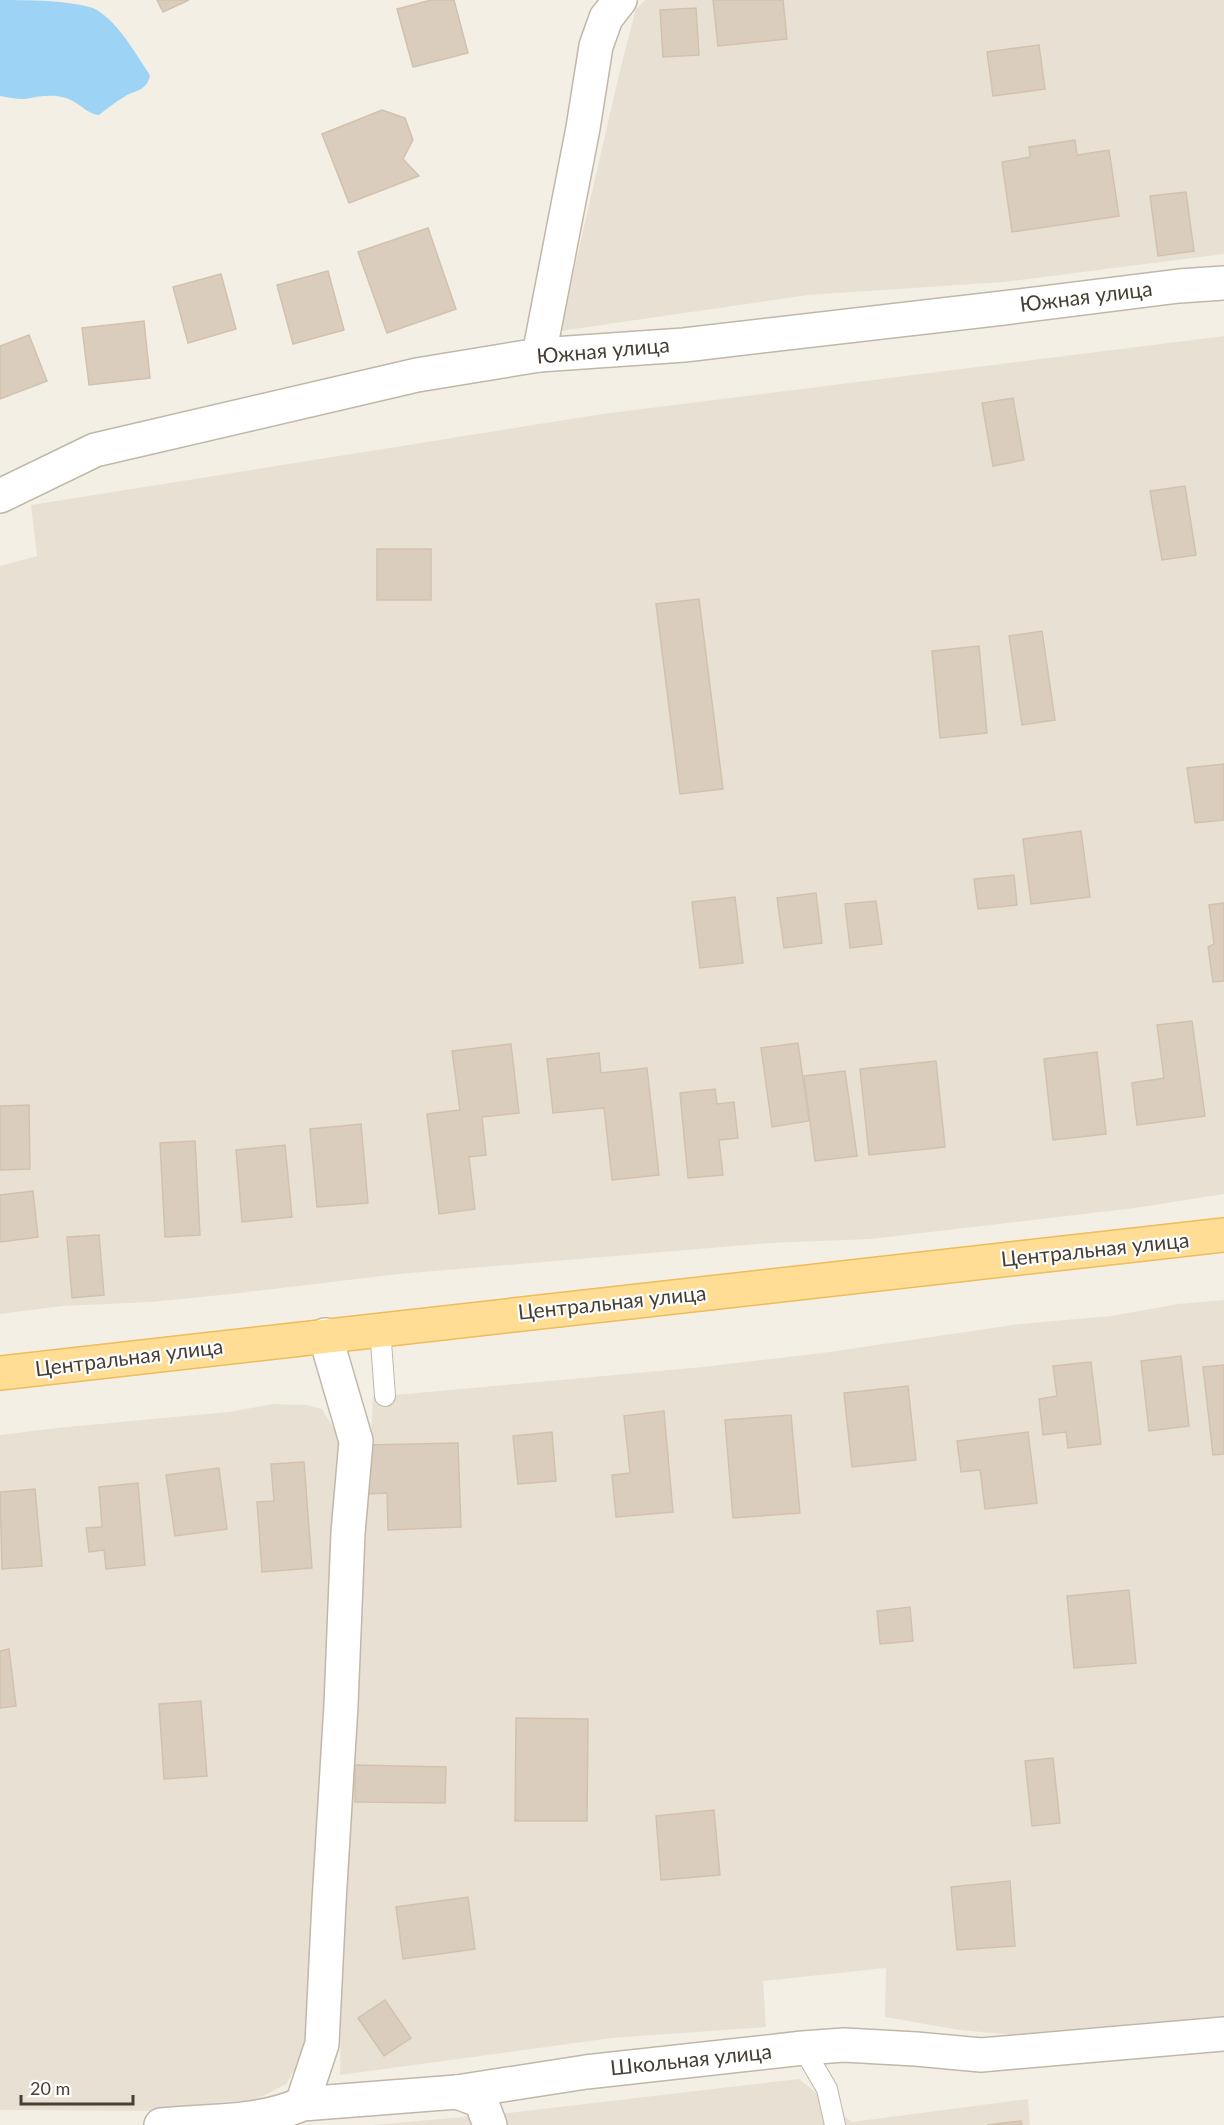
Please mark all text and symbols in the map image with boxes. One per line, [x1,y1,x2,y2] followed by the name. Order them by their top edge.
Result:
[1018,275,1154,316] street label: Южная улица
[535,331,670,368] street label: Южная улица
[999,1226,1190,1271] street label: Центральная улица
[516,1279,707,1324] street label: Центральная улица
[33,1333,224,1380] street label: Центральная улица
[609,2038,773,2079] street label: Школьная улица
[21,2068,134,2106] scale bar
[30,2077,70,2099] text: 20 m

